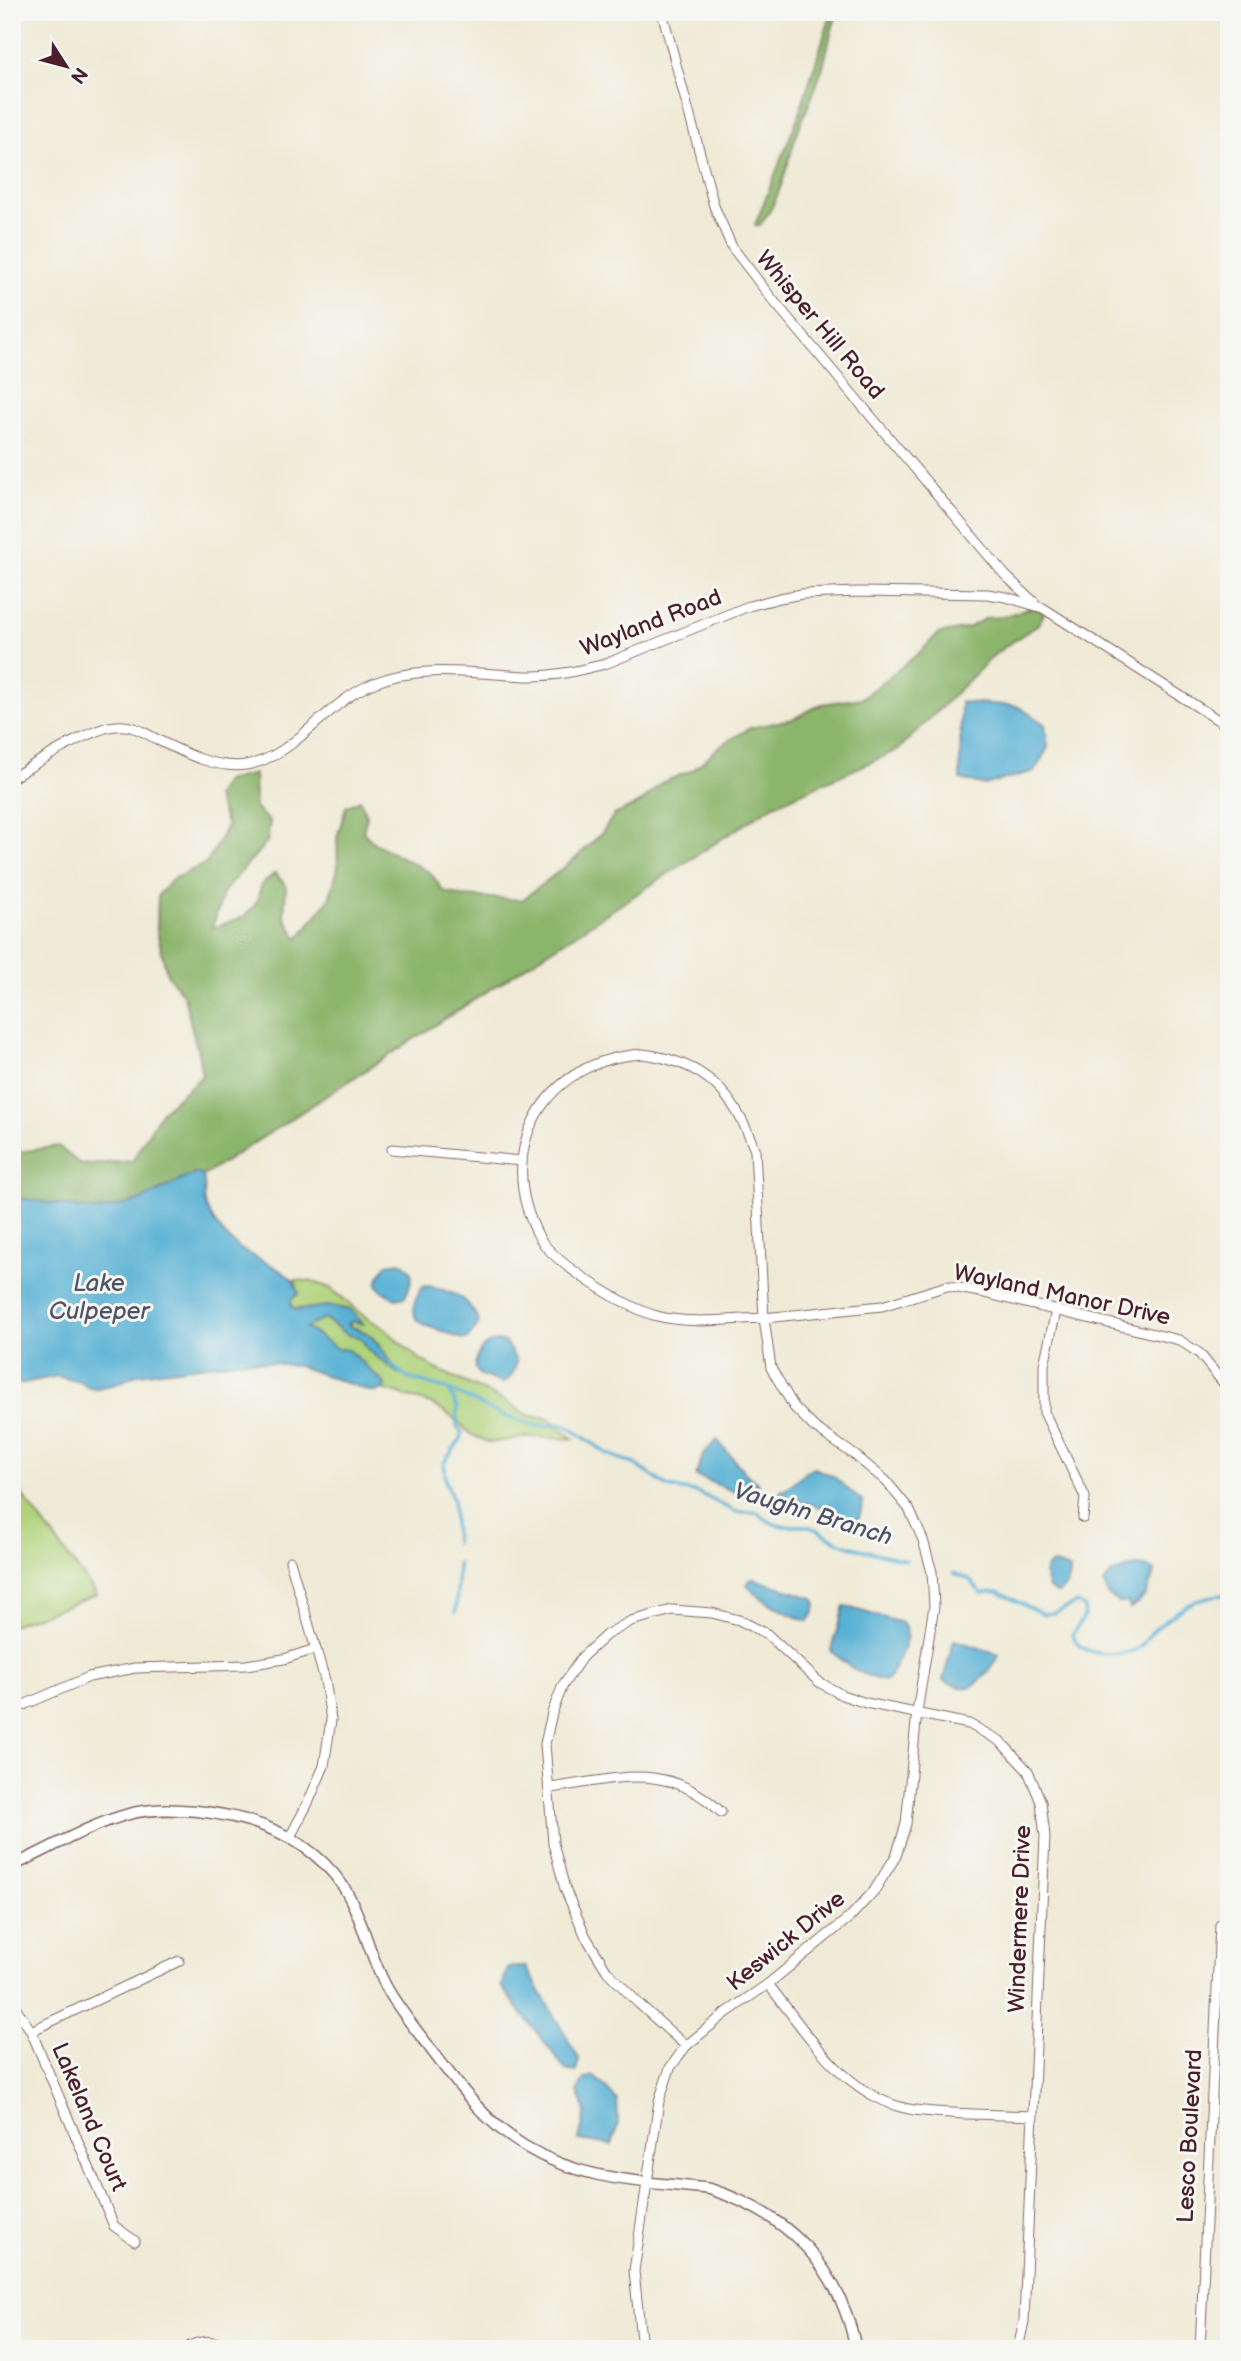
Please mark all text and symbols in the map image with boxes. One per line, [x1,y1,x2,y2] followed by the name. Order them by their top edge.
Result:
[32,32,102,102] north arrow
[65,63,92,88] text: N
[750,245,890,405] street label: Whisper Hill Road
[576,583,726,663] street label: Wayland Road
[951,1258,1173,1332] street label: Wayland Manor Drive
[49,1269,152,1326] water label: Lake Culpeper
[730,1476,896,1552] water label: Vaughn Branch
[1003,1825,1037,2013] street label: Windermere Drive
[721,1885,851,1997] street label: Keswick Drive
[45,2039,133,2195] street label: Lakeland Court
[1171,2048,1209,2224] street label: Lesco Boulevard

